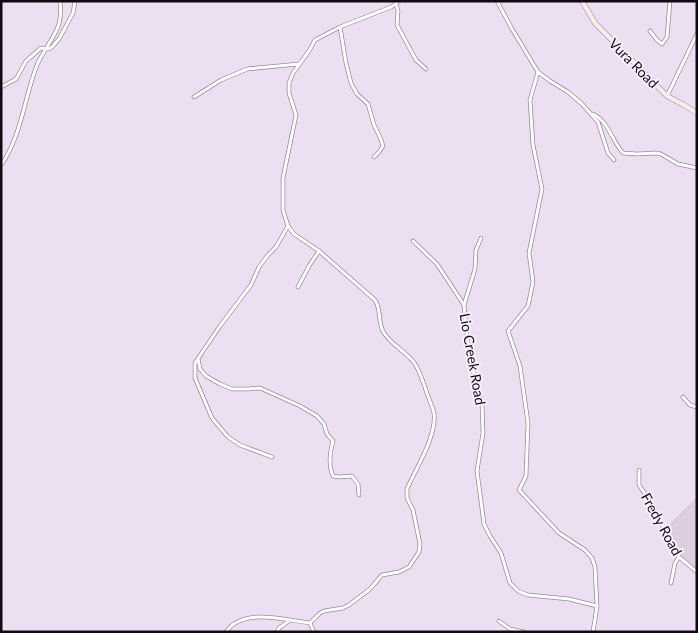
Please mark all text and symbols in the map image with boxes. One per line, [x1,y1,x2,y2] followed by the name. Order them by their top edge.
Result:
[606,35,662,91] street label: Vura Road
[457,312,489,406] street label: Lio Creek Road
[638,490,686,558] street label: Fredy Road

